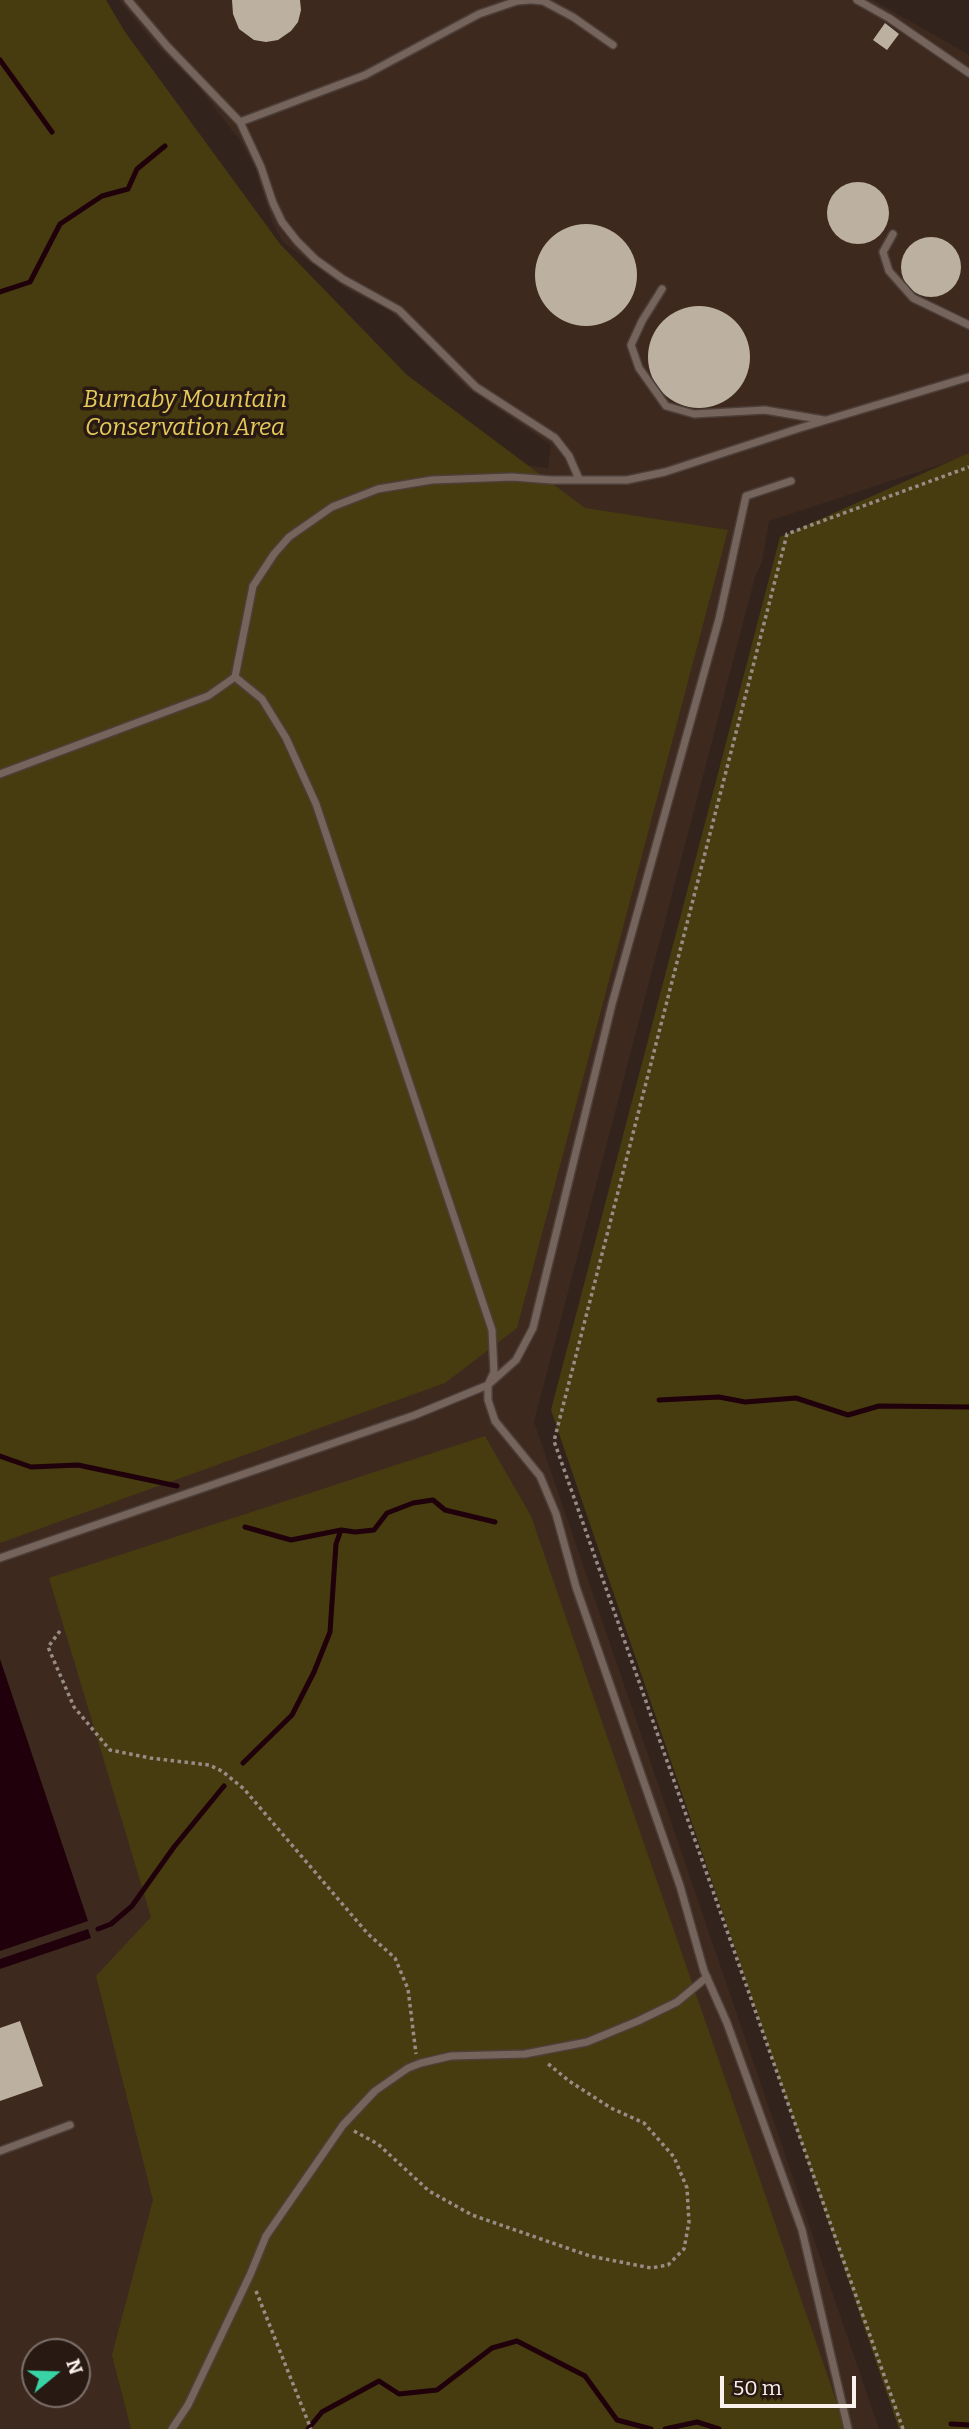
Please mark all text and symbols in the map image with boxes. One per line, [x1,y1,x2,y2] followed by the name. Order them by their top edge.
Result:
[83,386,287,442] park label: Burnaby Mountain Conservation Area
[21,2338,91,2408] north arrow
[61,2356,88,2377] text: N
[724,2362,860,2406] scale bar
[733,2375,782,2401] text: 50 m

